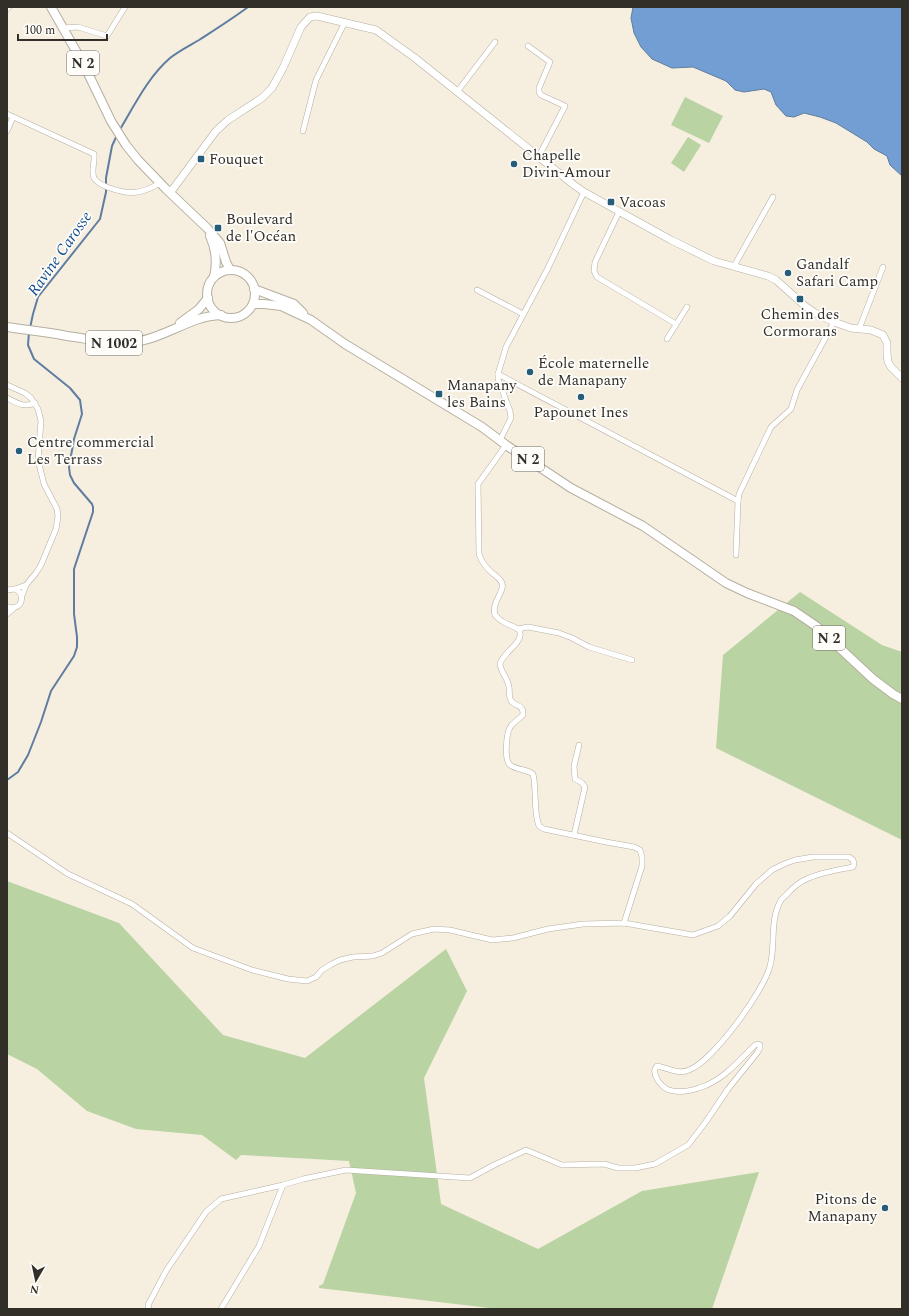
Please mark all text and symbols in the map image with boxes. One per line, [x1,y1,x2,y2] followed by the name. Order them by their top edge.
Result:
[18,16,107,42] scale bar
[24,21,55,40] text: 100 m
[67,51,99,75] road number: N 2
[522,144,611,184] place label: Chapelle Divin-Amour
[209,148,264,171] place label: Fouquet
[196,154,206,164] marker: Fouquet
[509,159,519,169] marker: Chapelle Divin-Amour
[619,191,666,214] place label: Vacoas
[606,197,616,207] marker: Vacoas
[22,206,98,301] water label: Ravine Carosse
[226,208,297,248] place label: Boulevard de l'Océan
[213,223,223,233] marker: Boulevard de l'Océan
[796,253,878,293] place label: Gandalf Safari Camp
[783,268,793,278] marker: Gandalf Safari Camp
[795,294,805,304] marker: Chemin des Cormorans
[760,303,840,343] place label: Chemin des Cormorans
[86,331,142,355] road number: N 1002
[538,352,649,392] place label: École maternelle de Manapany
[525,367,535,377] marker: École maternelle de Manapany
[447,374,517,414] place label: Manapany les Bains
[434,389,444,399] marker: Manapany les Bains
[576,392,586,402] marker: Papounet Ines
[533,401,629,424] place label: Papounet Ines
[27,431,154,471] place label: Centre commercial Les Terrass
[14,446,24,456] marker: Centre commercial Les Terrass
[512,447,544,471] road number: N 2
[813,626,845,650] road number: N 2
[808,1188,878,1228] place label: Pitons de Manapany
[880,1203,890,1213] marker: Pitons de Manapany
[16,1260,56,1300] north arrow
[29,1280,40,1298] text: N

